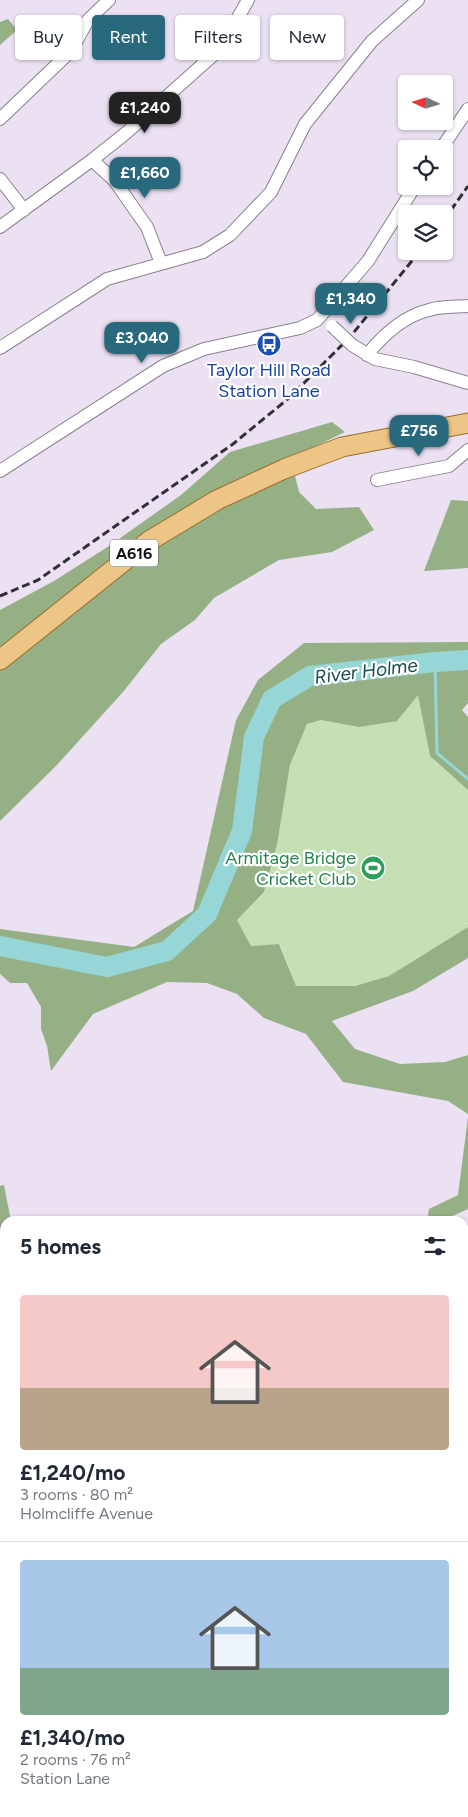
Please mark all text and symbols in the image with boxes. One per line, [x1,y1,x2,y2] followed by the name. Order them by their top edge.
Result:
[15,15,82,60] chip: Buy
[92,15,165,60] chip: Rent
[175,15,260,60] chip: Filters
[270,15,344,60] chip: New
[398,75,452,130] north arrow
[398,75,453,260] map controls
[104,92,186,134] pin: £1,240
[120,98,170,117] text: £1,240
[398,140,453,195] button: locate
[104,156,186,199] pin: £1,660
[120,163,170,182] text: £1,660
[398,205,453,260] button: layers
[310,282,392,325] pin: £1,340
[326,289,376,308] text: £1,340
[101,322,183,364] pin: £3,040
[115,328,169,347] text: £3,040
[256,331,282,357] bus stop icon: Taylor Hill Road Station Lane
[207,359,331,402] place label: Taylor Hill Road Station Lane
[389,414,449,457] pin: £756
[401,421,438,440] text: £756
[110,540,158,566] road number: A616
[313,653,419,689] water label: River Holme
[225,847,356,890] place label: Armitage Bridge Cricket Club
[360,855,386,881] sports icon: Armitage Bridge Cricket Club
[421,1232,449,1260] icon: filters
[20,1234,101,1259] text: 5 homes
[190,1327,280,1417] icon: home
[20,1460,125,1485] text: £1,240/mo
[20,1485,133,1504] text: 3 rooms · 80 m²
[20,1504,153,1523] text: Holmcliffe Avenue
[190,1593,280,1683] icon: home
[20,1725,125,1750] text: £1,340/mo
[20,1750,131,1769] text: 2 rooms · 76 m²
[20,1769,110,1788] text: Station Lane

